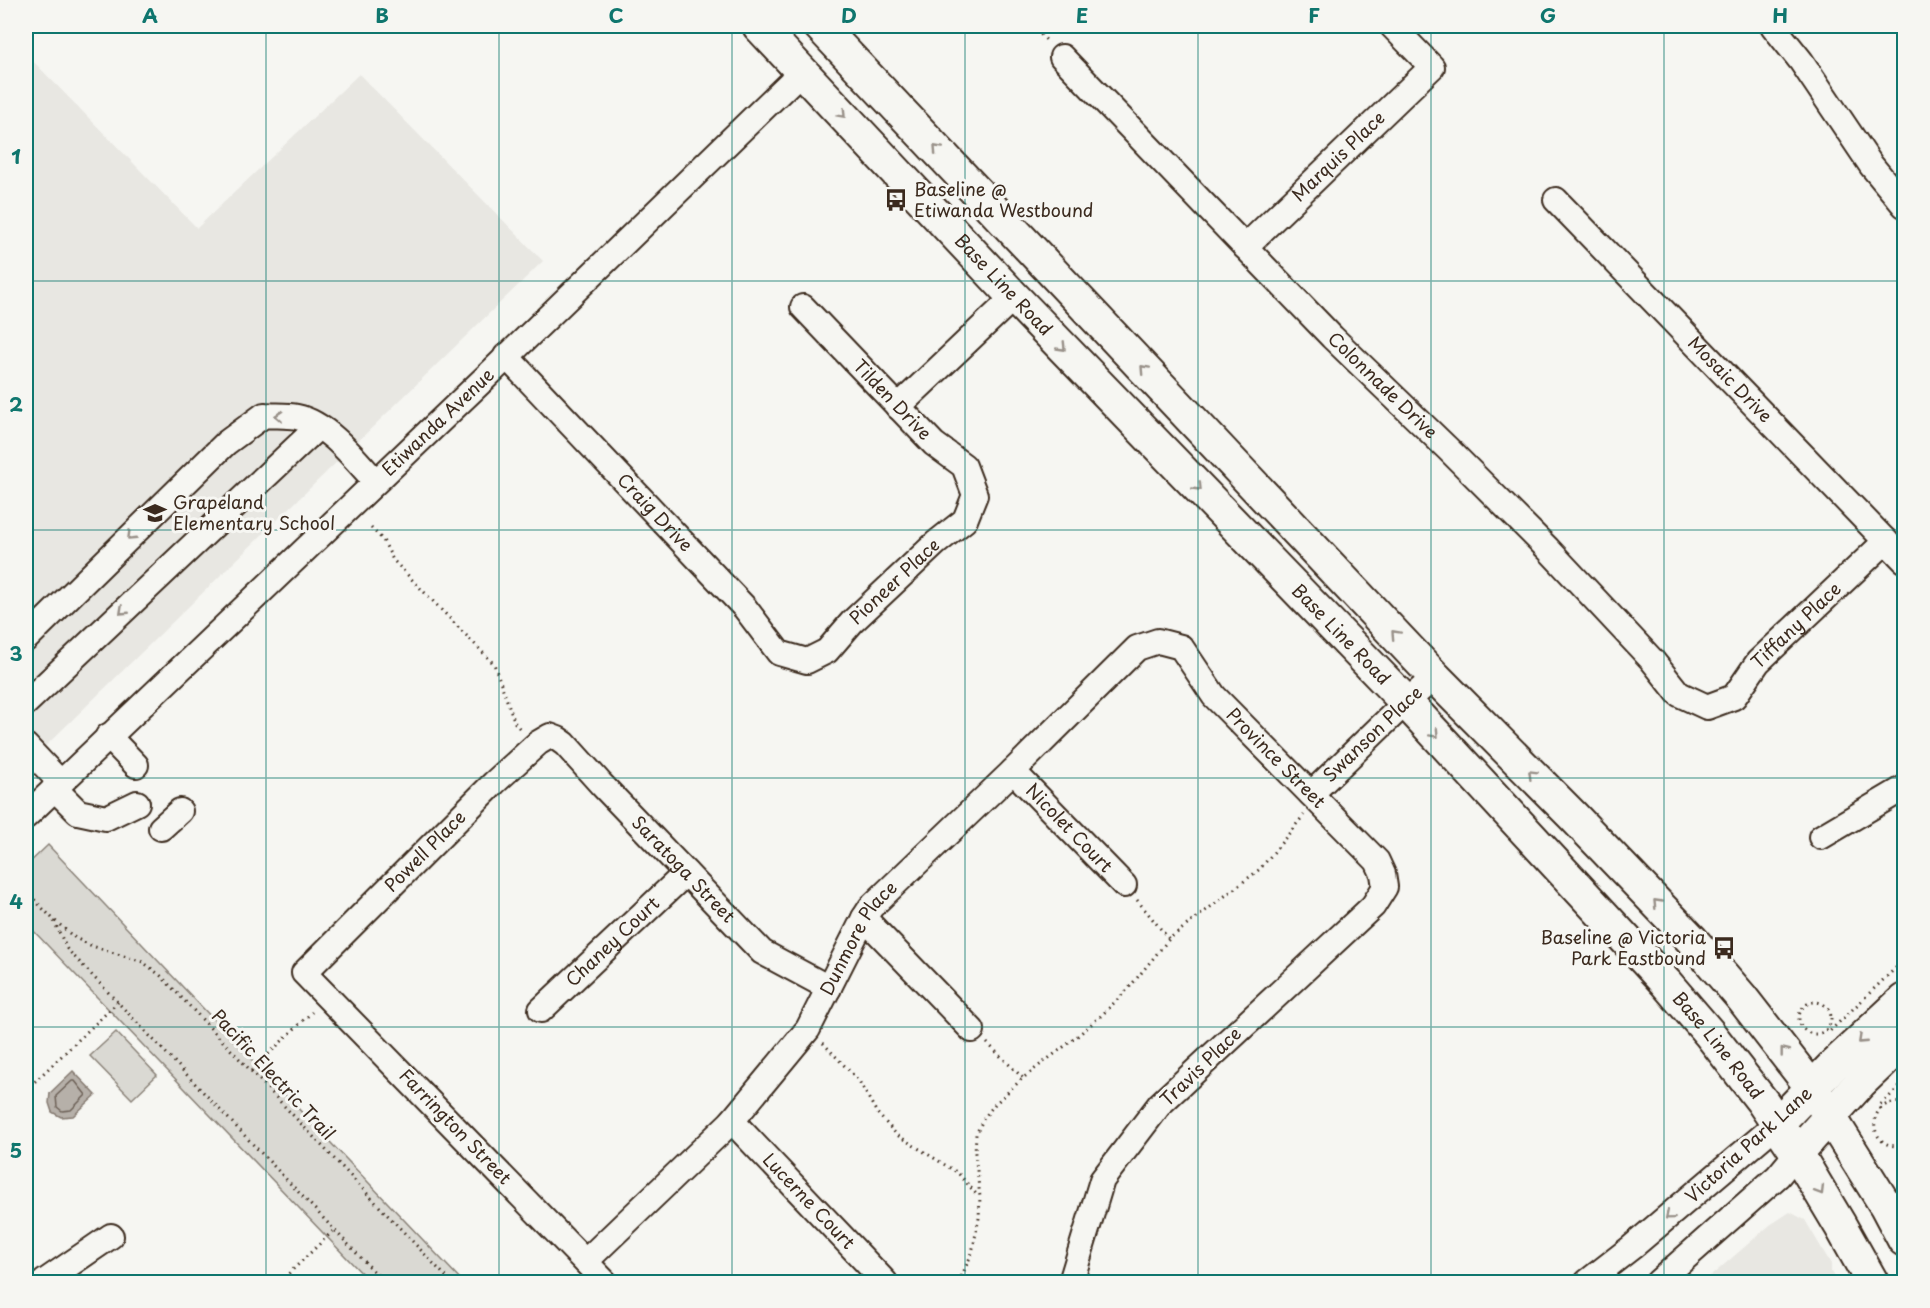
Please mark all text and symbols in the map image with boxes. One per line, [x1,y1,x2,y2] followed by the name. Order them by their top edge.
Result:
[142,0,158,30] text: A
[375,0,389,30] text: B
[608,0,624,30] text: C
[841,0,857,30] text: D
[1076,0,1088,30] text: E
[1308,0,1320,30] text: F
[1540,0,1556,30] text: G
[1772,0,1788,30] text: H
[1285,104,1390,207] street label: Marquis Place
[835,107,846,117] one-way arrow
[11,141,21,171] text: 1
[933,145,944,156] one-way arrow
[914,175,1093,223] place label: Baseline @ Etiwanda Westbound
[883,187,909,213] bus stop icon: Baseline @ Etiwanda Westbound
[949,227,1059,341] street label: Base Line Road
[1322,325,1444,444] street label: Colonnade Drive
[1683,329,1779,428] street label: Mosaic Drive
[1055,340,1066,351] one-way arrow
[848,352,939,445] street label: Tilden Drive
[375,361,500,482] street label: Etiwanda Avenue
[1140,366,1151,376] one-way arrow
[9,389,23,419] text: 2
[274,410,283,423] one-way arrow
[612,466,700,557] street label: Craig Drive
[1191,481,1202,491] one-way arrow
[173,488,335,536] place label: Grapeland Elementary School
[142,500,168,526] school or university icon: Grapeland Elementary School
[127,529,138,540] one-way arrow
[842,531,945,630] street label: Pioneer Place
[1744,575,1846,674] street label: Tiffany Place
[1286,577,1397,690] street label: Base Line Road
[119,604,130,615] one-way arrow
[1391,631,1402,642] one-way arrow
[9,638,23,668] text: 3
[1316,679,1428,788] street label: Swanson Place
[1221,701,1333,814] street label: Province Street
[1428,727,1439,738] one-way arrow
[1528,771,1539,782] one-way arrow
[1020,777,1120,878] street label: Nicolet Court
[377,804,471,897] street label: Powell Place
[626,809,742,928] street label: Saratoga Street
[812,874,903,999] street label: Dunmore Place
[9,886,23,916] text: 4
[559,890,665,992] street label: Chaney Court
[1653,900,1664,910] one-way arrow
[1541,923,1707,971] place label: Baseline @ Victoria Park Eastbound
[1711,935,1737,961] bus stop icon: Baseline @ Victoria Park Eastbound
[1667,985,1771,1105] street label: Base Line Road
[206,1002,342,1146] street label: Pacific Electric Trail
[1153,1020,1247,1112] street label: Travis Place
[1858,1033,1868,1044] one-way arrow
[1780,1047,1791,1058] one-way arrow
[394,1062,518,1190] street label: Farrington Street
[1679,1079,1817,1208] street label: Victoria Park Lane
[10,1135,22,1165] text: 5
[757,1146,862,1255] street label: Lucerne Court
[1812,1185,1824,1195] one-way arrow
[1665,1209,1676,1220] one-way arrow

